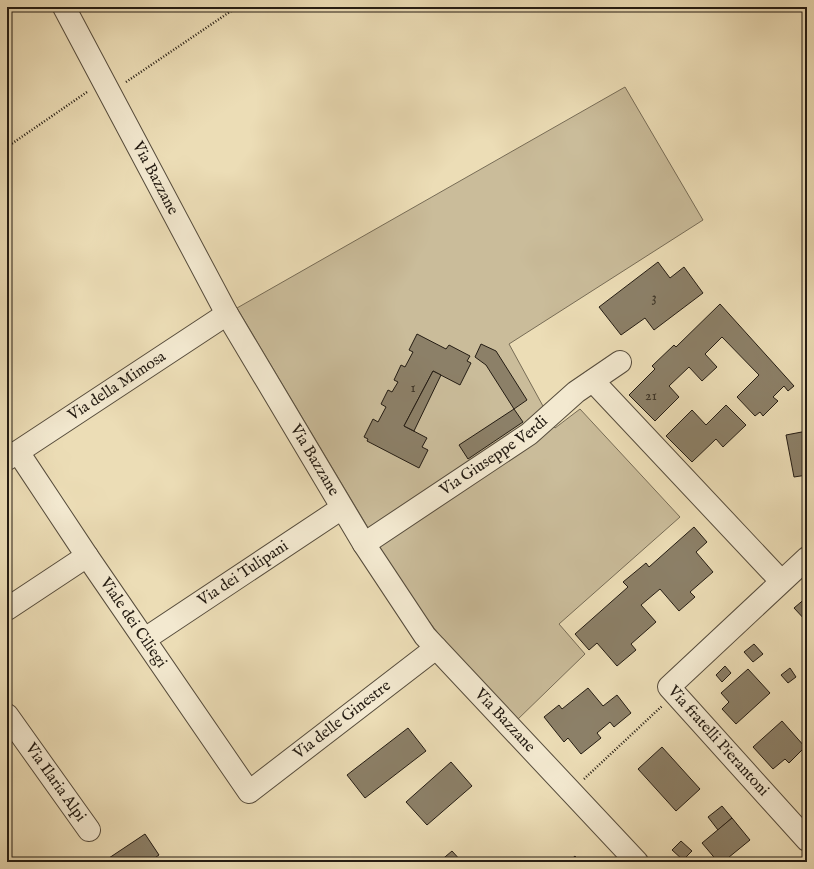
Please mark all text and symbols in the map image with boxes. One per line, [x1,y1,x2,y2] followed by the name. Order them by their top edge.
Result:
[127,137,183,218] street label: Via Bazzane
[651,289,657,307] house number: 3
[64,347,170,426] street label: Via della Mimosa
[410,379,416,397] house number: 1
[645,387,657,405] house number: 21
[435,412,552,501] street label: Via Giuseppe Verdi
[285,420,343,500] street label: Via Bazzane
[193,536,292,611] street label: Via dei Tulipani
[94,573,171,672] street label: Viale dei Ciliegi
[289,676,395,765] street label: Via delle Ginestre
[662,681,773,801] street label: Via fratelli Pierantoni
[469,684,539,757] street label: Via Bazzane
[20,738,90,826] street label: Via Ilaria Alpi

